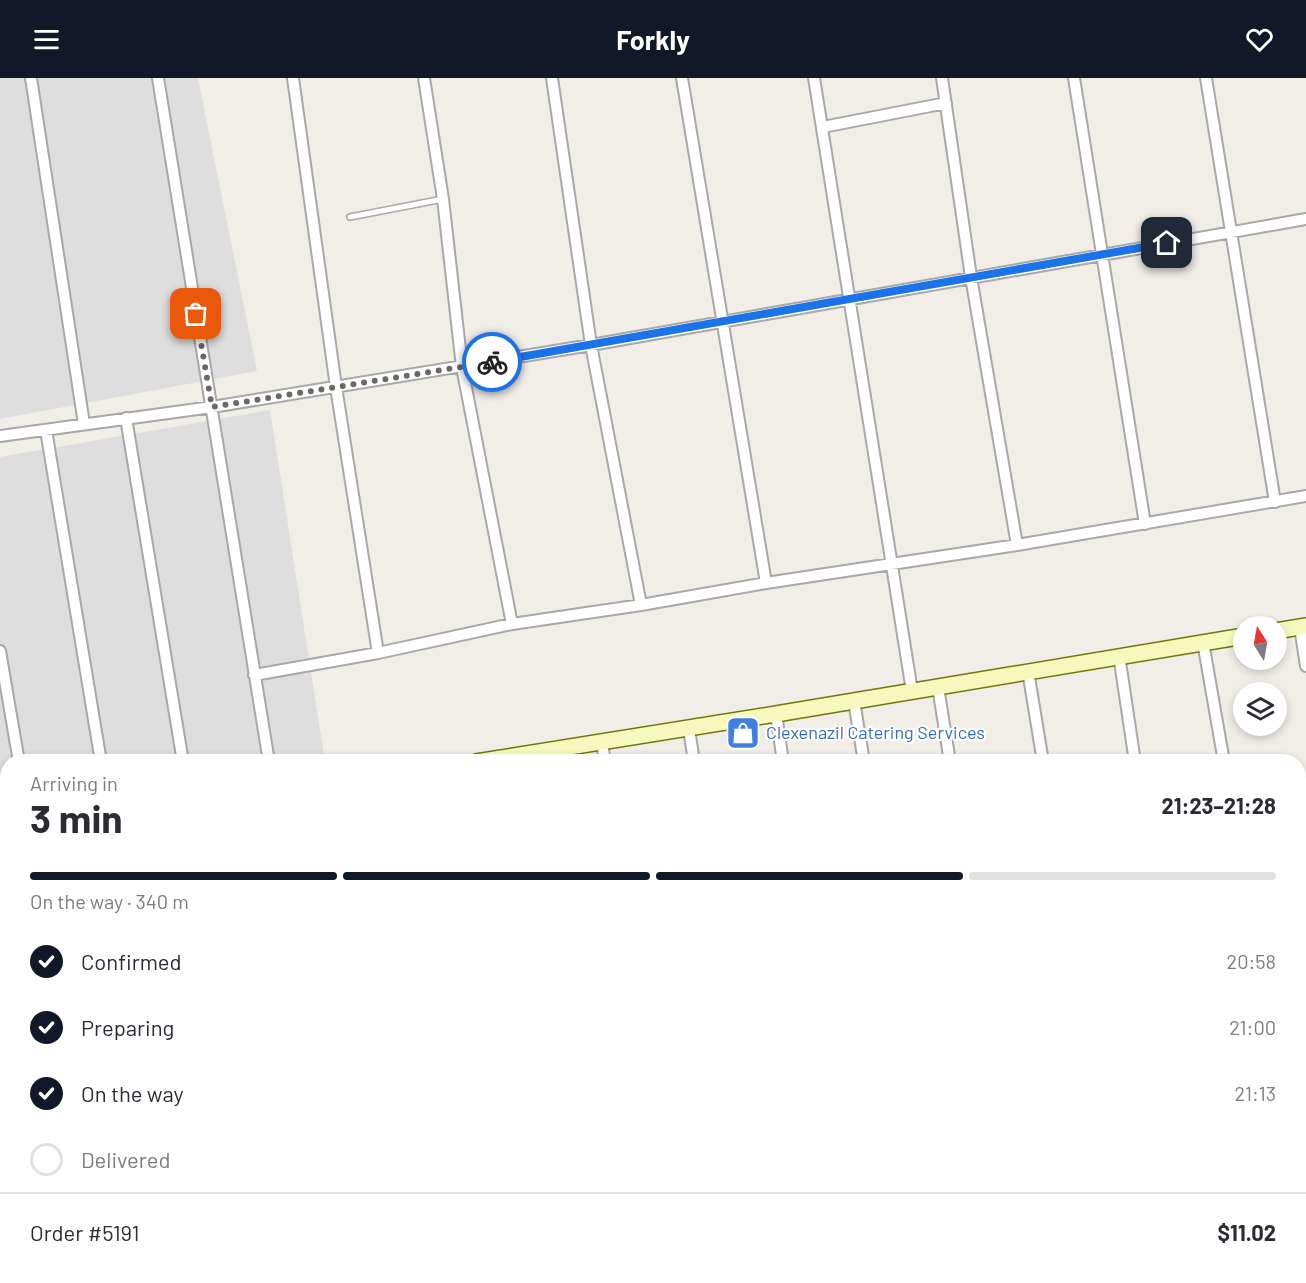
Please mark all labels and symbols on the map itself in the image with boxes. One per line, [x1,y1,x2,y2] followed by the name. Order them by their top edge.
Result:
[1141,217,1192,268] pin
[170,288,221,339] pin
[462,332,522,392] courier
[1233,616,1287,670] north arrow
[725,715,761,751] shop icon: Clexenazil Catering Services
[766,721,985,743] place label: Clexenazil Catering Services

